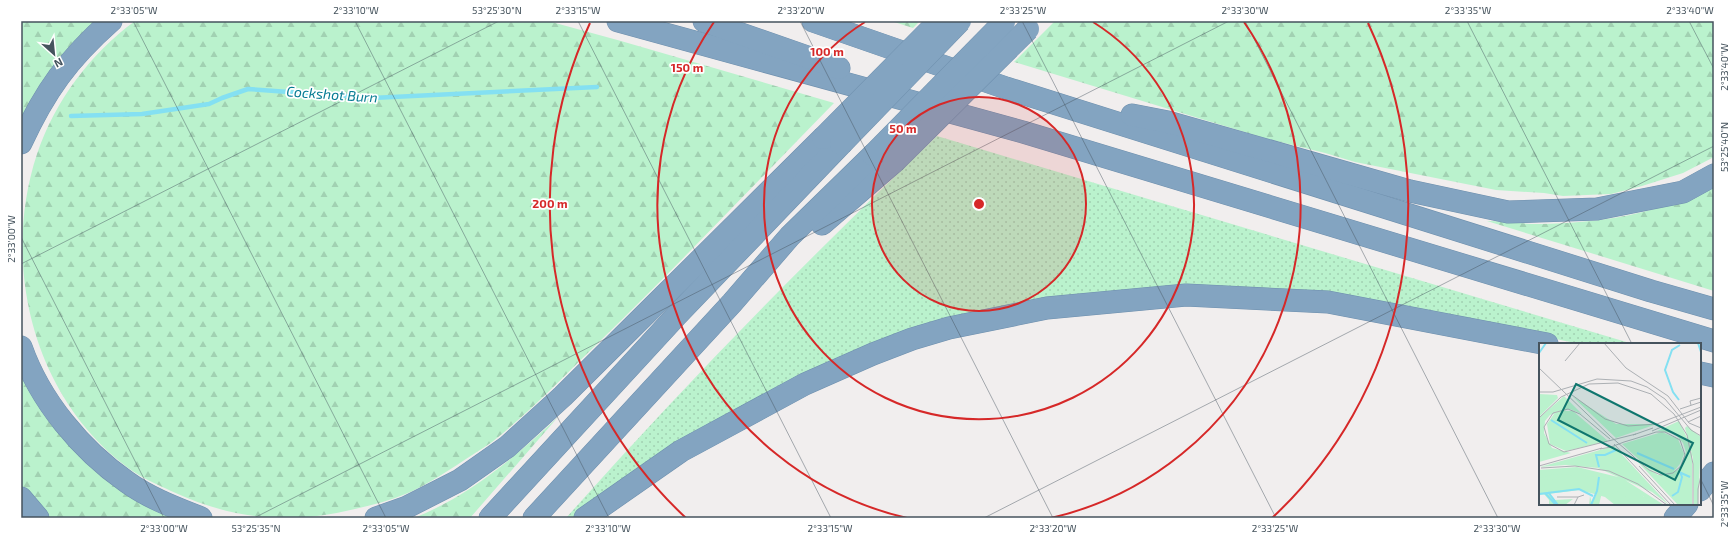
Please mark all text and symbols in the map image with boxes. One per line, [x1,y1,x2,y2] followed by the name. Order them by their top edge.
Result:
[111,4,158,16] text: 2°33'05"W
[333,4,379,16] text: 2°33'10"W
[472,4,522,16] text: 53°25'30"N
[556,4,601,16] text: 2°33'15"W
[777,4,825,16] text: 2°33'20"W
[1000,4,1047,16] text: 2°33'25"W
[1221,4,1269,16] text: 2°33'30"W
[1445,4,1492,16] text: 2°33'35"W
[1666,4,1714,16] text: 2°33'40"W
[34,34,74,74] north arrow
[1718,43,1730,91] text: 2°33'40"W
[810,44,844,58] text: 100 m
[52,56,65,71] text: N
[671,60,703,74] text: 150 m
[286,82,378,106] water label: Cockshot Burn
[889,121,917,135] text: 50 m
[1718,122,1730,172] text: 53°25'40"N
[532,196,568,210] text: 200 m
[972,197,986,211] centre of rings
[5,215,17,263] text: 2°33'00"W
[1539,343,1701,505] inset map
[1718,480,1730,527] text: 2°33'35"W
[140,522,188,534] text: 2°33'00"W
[231,522,281,534] text: 53°25'35"N
[363,522,410,534] text: 2°33'05"W
[585,522,631,534] text: 2°33'10"W
[808,522,853,534] text: 2°33'15"W
[1029,522,1077,534] text: 2°33'20"W
[1252,522,1299,534] text: 2°33'25"W
[1473,522,1521,534] text: 2°33'30"W

